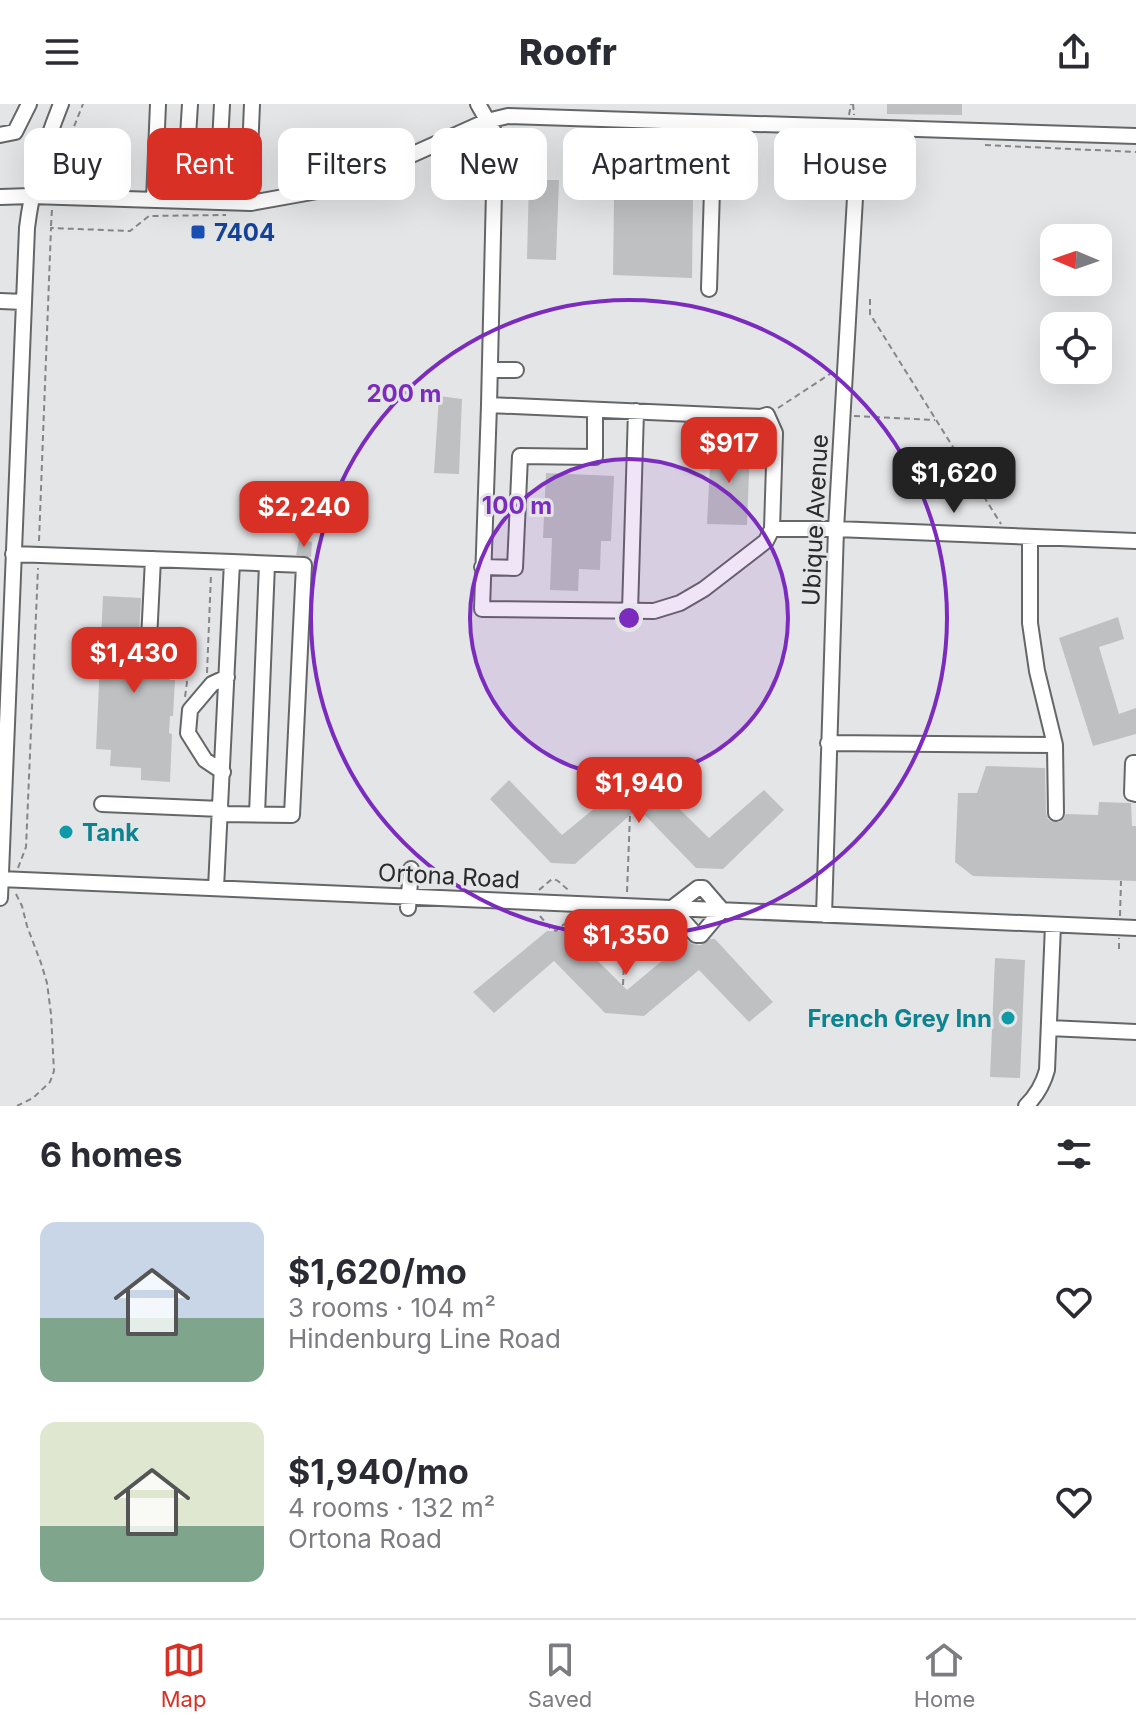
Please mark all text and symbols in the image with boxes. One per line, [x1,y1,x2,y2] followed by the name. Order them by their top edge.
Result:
[40,30,84,74] icon: menu
[519,30,617,74] text: Roofr
[1052,30,1096,74] icon: share
[24,128,131,200] chip: Buy
[147,128,262,200] chip: Rent
[278,128,415,200] chip: Filters
[431,128,547,200] chip: New
[563,128,758,200] chip: Apartment
[774,128,916,200] chip: House
[214,218,275,247] place label: 7404
[189,223,207,241] marker: 7404
[1040,224,1112,296] north arrow
[1040,224,1112,384] map controls
[1040,312,1112,384] button: locate
[366,379,442,408] text: 200 m
[682,417,776,485] pin: $917
[699,427,759,458] text: $917
[796,433,834,607] street label: Ubique Avenue
[889,447,1019,515] pin: $1,620
[911,457,997,488] text: $1,620
[239,481,369,549] pin: $2,240
[257,491,351,522] text: $2,240
[482,491,552,520] text: 100 m
[615,604,643,632] centre of rings
[69,627,199,695] pin: $1,430
[90,637,178,668] text: $1,430
[574,757,704,825] pin: $1,940
[595,767,683,798] text: $1,940
[82,818,139,847] place label: Tank
[57,823,75,841] marker: Tank
[377,858,521,894] street label: Ortona Road
[561,909,691,977] pin: $1,350
[582,919,670,950] text: $1,350
[807,1004,992,1033] place label: French Grey Inn
[999,1009,1017,1027] marker: French Grey Inn
[1052,1132,1096,1176] icon: filters
[40,1134,182,1175] text: 6 homes
[288,1251,467,1292] text: $1,620/mo
[104,1254,200,1350] icon: home
[1052,1280,1096,1324] icon: heart
[288,1292,496,1323] text: 3 rooms · 104 m²
[288,1323,561,1354] text: Hindenburg Line Road
[288,1451,469,1492] text: $1,940/mo
[104,1454,200,1550] icon: home
[1052,1480,1096,1524] icon: heart
[288,1492,495,1523] text: 4 rooms · 132 m²
[288,1523,442,1554] text: Ortona Road
[161,1638,206,1712] tab: Map
[528,1638,592,1712] tab: Saved
[914,1638,975,1712] tab: Home

